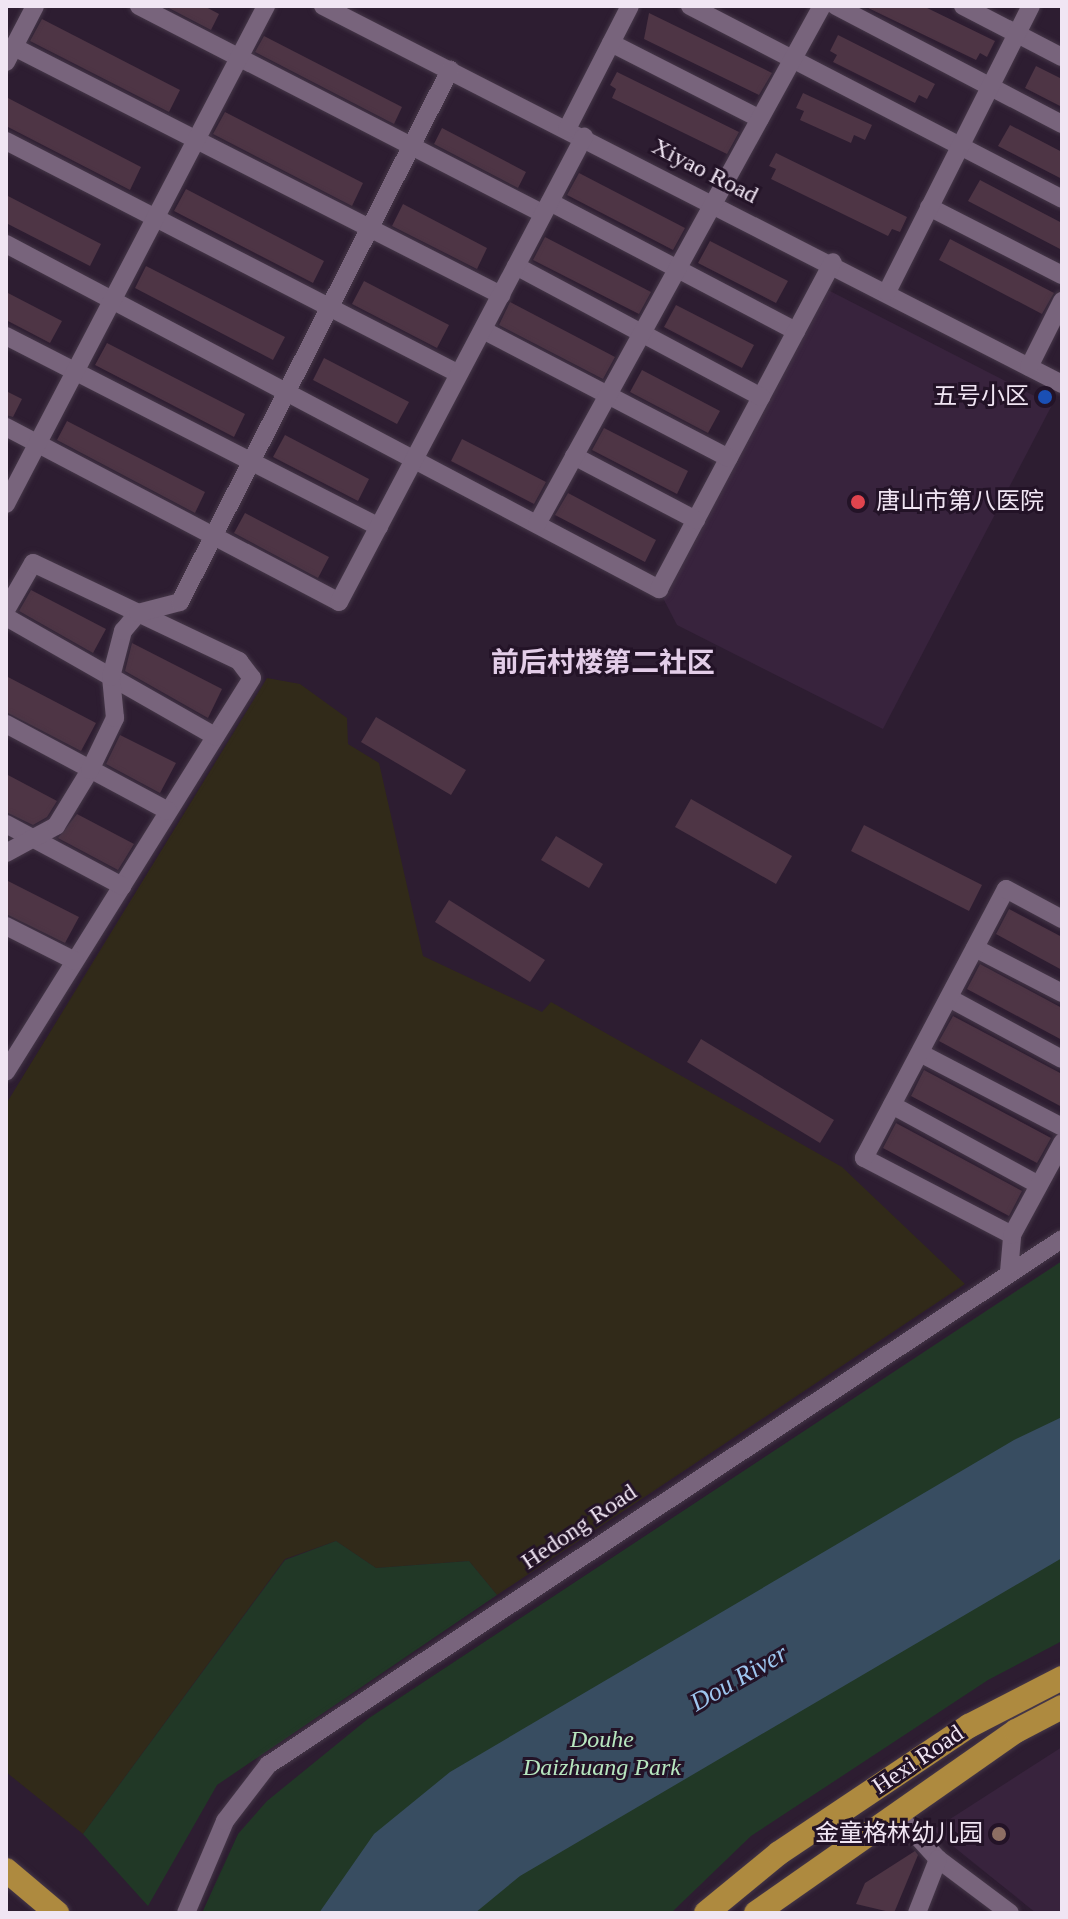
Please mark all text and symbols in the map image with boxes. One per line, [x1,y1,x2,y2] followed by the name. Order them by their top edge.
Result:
[647,132,763,210] street label: Xiyao Road
[933,383,1029,411] place label: 五号小区
[1036,388,1054,406] marker: 五号小区
[876,488,1044,516] place label: 唐山市第八医院
[847,491,869,513] marker: 唐山市第八医院
[491,646,715,680] district label: 前后村楼第二社区
[516,1478,642,1576] street label: Hedong Road
[685,1638,793,1718] water label: Dou River
[867,1719,969,1801] street label: Hexi Road
[523,1726,681,1782] park label: Douhe Daizhuang Park
[815,1820,983,1848] place label: 金童格林幼儿园
[990,1825,1008,1843] marker: 金童格林幼儿园

